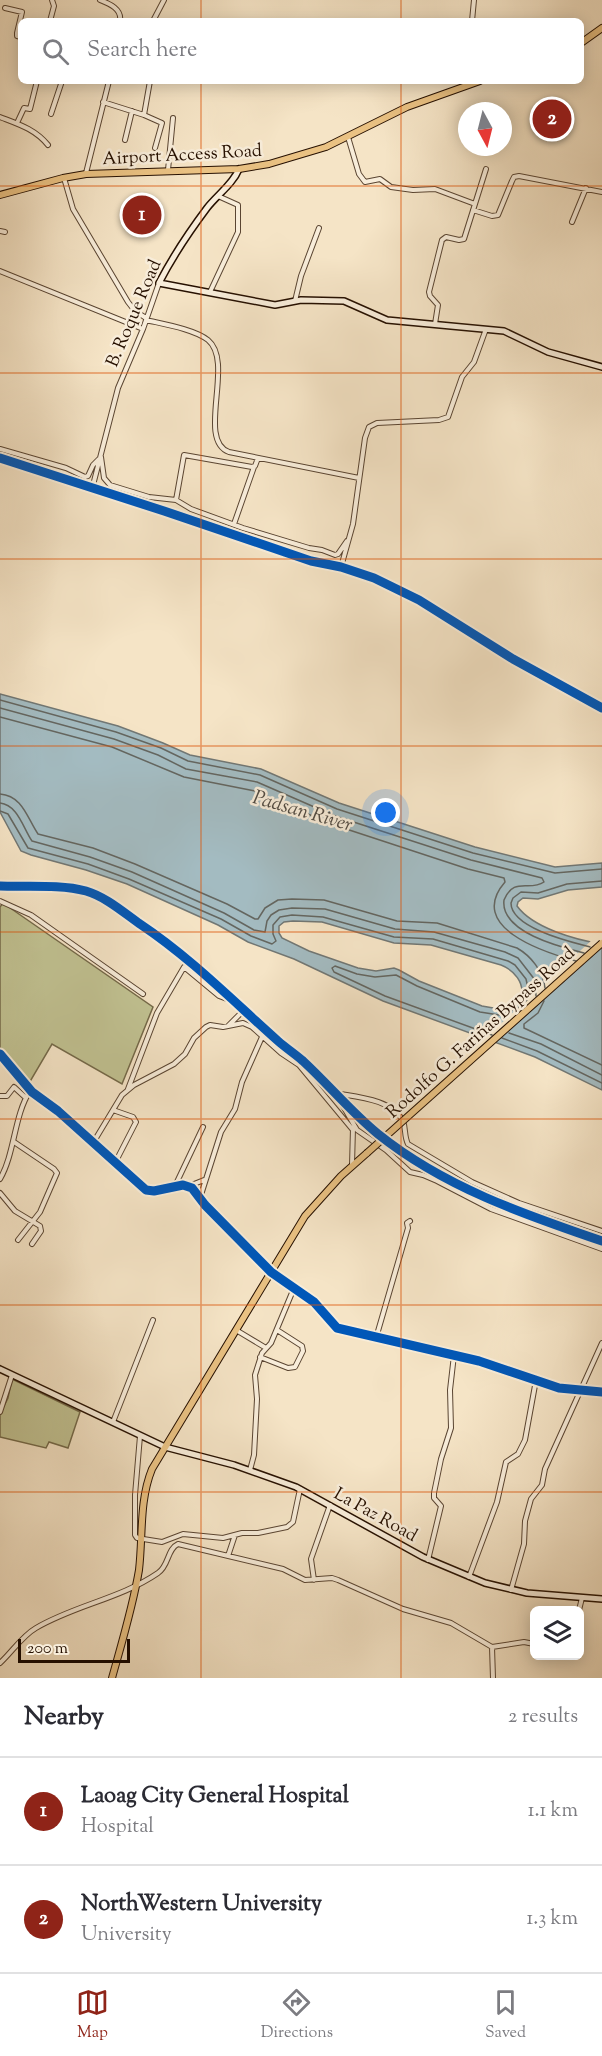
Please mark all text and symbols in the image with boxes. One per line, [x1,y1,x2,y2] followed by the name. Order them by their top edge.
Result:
[18,18,584,84] search box
[39,35,72,68] icon: search
[87,35,197,67] text: Search here
[532,96,572,142] pin: 2
[458,102,512,156] north arrow
[102,139,263,173] street label: Airport Access Road
[122,192,162,238] pin: 1
[101,256,169,372] street label: B. Roque Road
[249,784,356,840] water label: Padsan River
[371,798,400,827] your location
[381,941,581,1125] street label: Rodolfo G. Fariñas Bypass Road
[328,1482,422,1549] street label: La Paz Road
[530,1606,584,1660] map controls
[530,1606,584,1660] button: layers
[18,1636,130,1664] scale bar
[27,1638,68,1661] text: 200 m
[24,1699,104,1736] text: Nearby
[508,1703,578,1732] text: 2 results
[81,1781,349,1813] text: Laoag City General Hospital
[40,1797,47,1826] text: 1
[528,1797,578,1826] text: 1.1 km
[81,1813,154,1842] text: Hospital
[81,1889,322,1921] text: NorthWestern University
[39,1905,48,1934] text: 2
[526,1905,578,1934] text: 1.3 km
[81,1921,172,1950] text: University
[76,1986,109,2045] tab: Map
[261,1986,333,2045] tab: Directions
[485,1986,526,2045] tab: Saved

